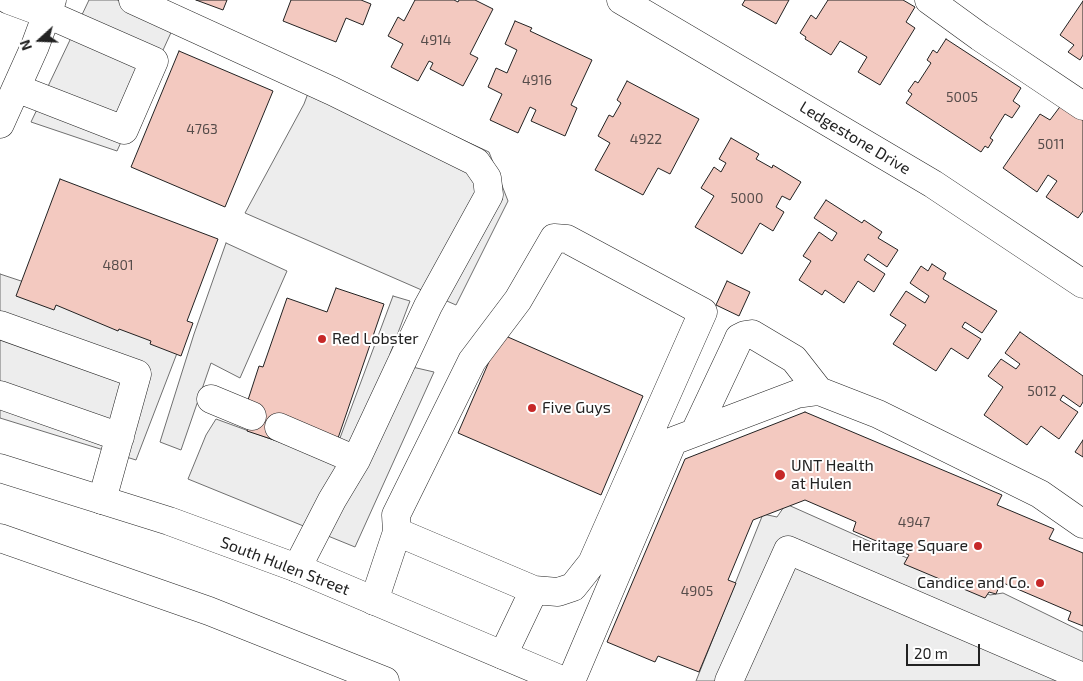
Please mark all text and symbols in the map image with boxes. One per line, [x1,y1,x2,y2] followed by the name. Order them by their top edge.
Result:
[15,15,65,65] north arrow
[421,32,451,48] house number: 4914
[16,38,35,53] text: N
[522,72,552,88] house number: 4916
[946,89,978,105] house number: 5005
[796,97,914,179] street label: Ledgestone Drive
[186,121,218,137] house number: 4763
[630,131,662,147] house number: 4922
[1037,136,1065,152] house number: 5011
[731,190,763,206] house number: 5000
[102,257,134,273] house number: 4801
[332,329,419,349] place label: Red Lobster
[316,333,328,345] marker: Red Lobster
[1027,383,1057,399] house number: 5012
[542,398,611,418] place label: Five Guys
[526,402,538,414] marker: Five Guys
[791,456,874,494] place label: UNT Health at Hulen
[773,468,787,482] marker: UNT Health at Hulen
[898,514,930,530] house number: 4947
[218,533,352,599] street label: South Hulen Street
[852,536,968,556] place label: Heritage Square
[972,540,984,552] marker: Heritage Square
[917,573,1030,593] place label: Candice and Co.
[1034,577,1046,589] marker: Candice and Co.
[681,583,713,599] house number: 4905
[908,634,982,666] scale bar
[914,644,948,662] text: 20 m

